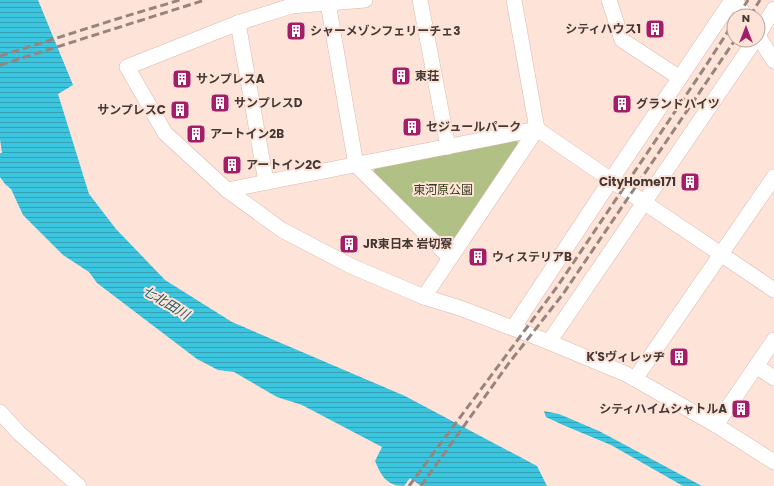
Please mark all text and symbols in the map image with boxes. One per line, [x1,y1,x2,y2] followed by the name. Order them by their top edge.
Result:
[726,8,766,48] north arrow
[742,10,750,26] text: N
[644,18,666,40] building icon: シティハウス1
[285,20,307,42] building icon: シャーメゾンフェリーチェ3
[565,20,641,37] place label: シティハウス1
[310,22,460,39] place label: シャーメゾンフェリーチェ3
[390,65,412,87] building icon: 東荘
[415,67,439,84] place label: 東荘
[171,68,193,90] building icon: サンプレスA
[196,70,265,87] place label: サンプレスA
[209,92,231,114] building icon: サンプレスD
[611,93,633,115] building icon: グランドハイツ
[234,94,303,111] place label: サンプレスD
[636,95,720,112] place label: グランドハイツ
[169,99,191,121] building icon: サンプレスC
[97,101,166,118] place label: サンプレスC
[401,116,423,138] building icon: セジュールパーク
[426,118,521,135] place label: セジュールパーク
[185,123,207,145] building icon: アートイン2B
[210,125,284,142] place label: アートイン2B
[221,154,243,176] building icon: アートイン2C
[246,156,321,173] place label: アートイン2C
[679,171,701,193] building icon: CityHome171
[599,173,676,190] place label: CityHome171
[413,181,473,198] park label: 東河原公園
[338,233,360,255] building icon: JR東日本 岩切寮
[363,235,452,252] place label: JR東日本 岩切寮
[467,246,489,268] building icon: ウィステリアB
[492,248,572,265] place label: ウィステリアB
[139,281,195,325] water label: 七北田川
[668,346,690,368] building icon: K'Sヴィレッヂ
[587,348,665,365] place label: K'Sヴィレッヂ
[730,398,752,420] building icon: シティハイムシャトルA
[599,400,727,417] place label: シティハイムシャトルA

